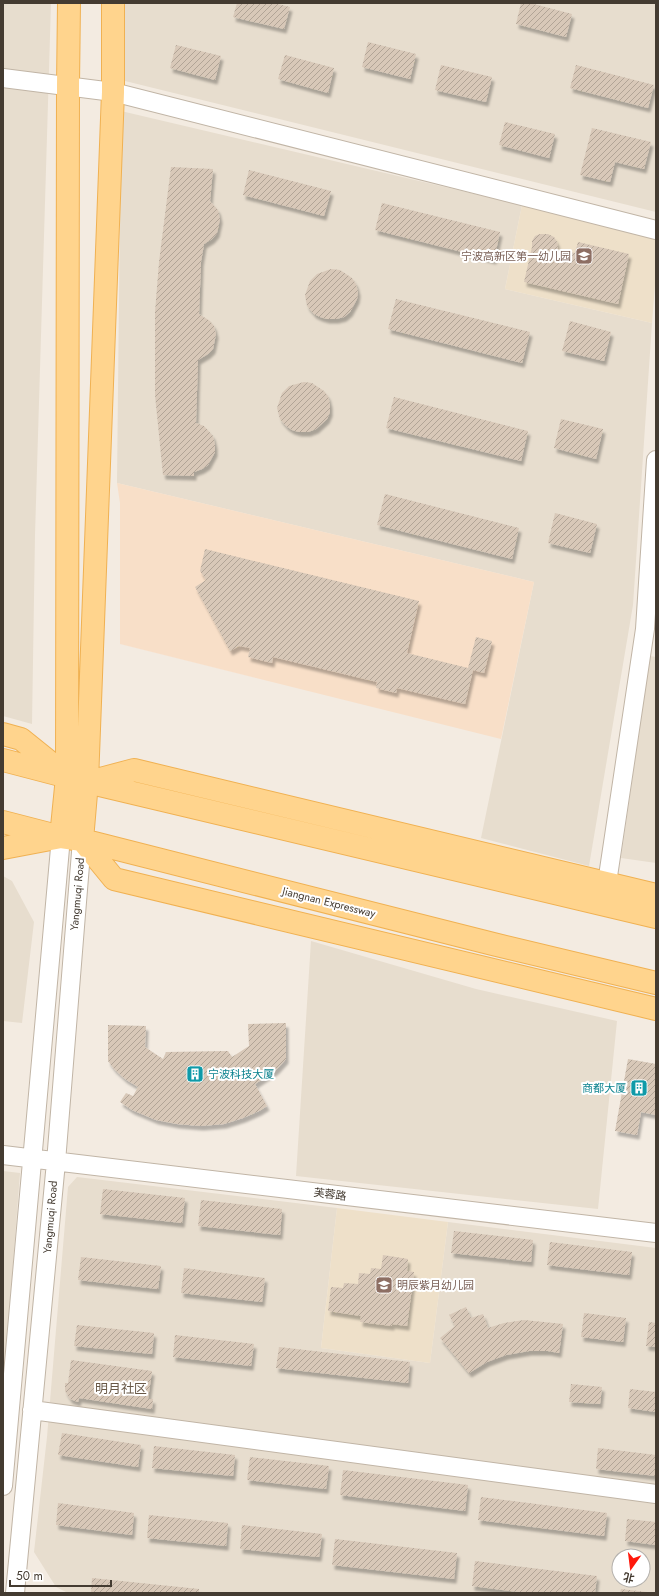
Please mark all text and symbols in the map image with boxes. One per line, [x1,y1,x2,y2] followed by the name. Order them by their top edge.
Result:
[574,246,594,266] school or university icon: 宁波高新区第一幼儿园
[461,248,571,264] place label: 宁波高新区第一幼儿园
[66,857,88,931] street label: Yangmuqi Road
[279,882,377,921] street label: Jiangnan Expressway
[185,1064,205,1084] building icon: 宁波科技大厦
[208,1066,274,1082] place label: 宁波科技大厦
[629,1078,649,1098] building icon: 商都大厦
[582,1080,626,1096] place label: 商都大厦
[39,1180,61,1254] street label: Yangmuqi Road
[313,1184,347,1204] street label: 芙蓉路
[374,1275,394,1295] school or university icon: 明辰紫月幼儿园
[397,1277,474,1293] place label: 明辰紫月幼儿园
[95,1379,147,1398] district label: 明月社区
[611,1548,651,1588] north arrow
[10,1562,111,1588] scale bar
[16,1567,43,1585] text: 50 m
[621,1569,636,1587] text: 北

